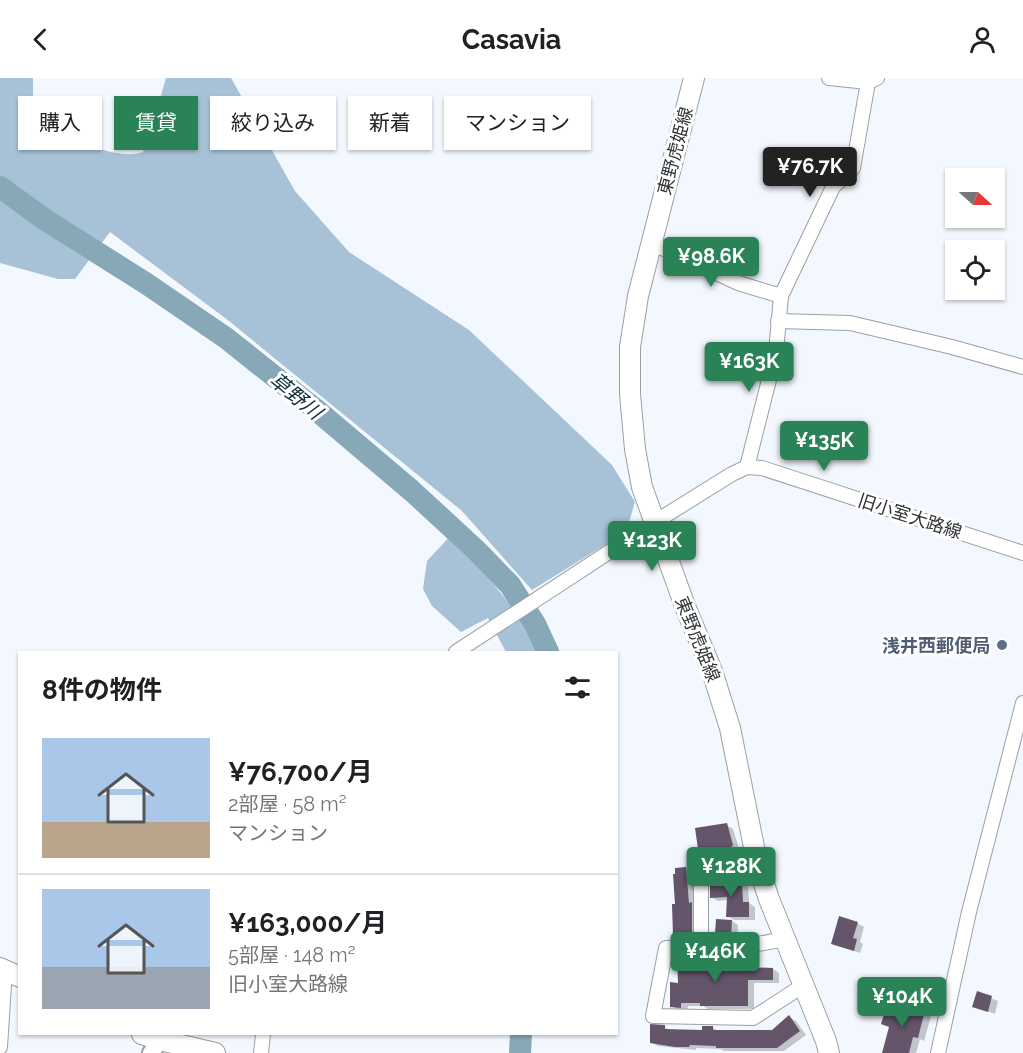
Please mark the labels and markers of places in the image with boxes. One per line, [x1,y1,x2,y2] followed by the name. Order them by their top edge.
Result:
[761,147,859,198] pin: ¥76.7K
[662,237,760,288] pin: ¥98.6K
[707,342,791,393] pin: ¥163K
[782,421,866,472] pin: ¥135K
[610,521,694,572] pin: ¥123K
[882,635,990,656] place label: 浅井西郵便局
[995,638,1009,652] marker: 浅井西郵便局
[689,847,773,898] pin: ¥128K
[673,932,757,983] pin: ¥146K
[860,977,944,1028] pin: ¥104K

